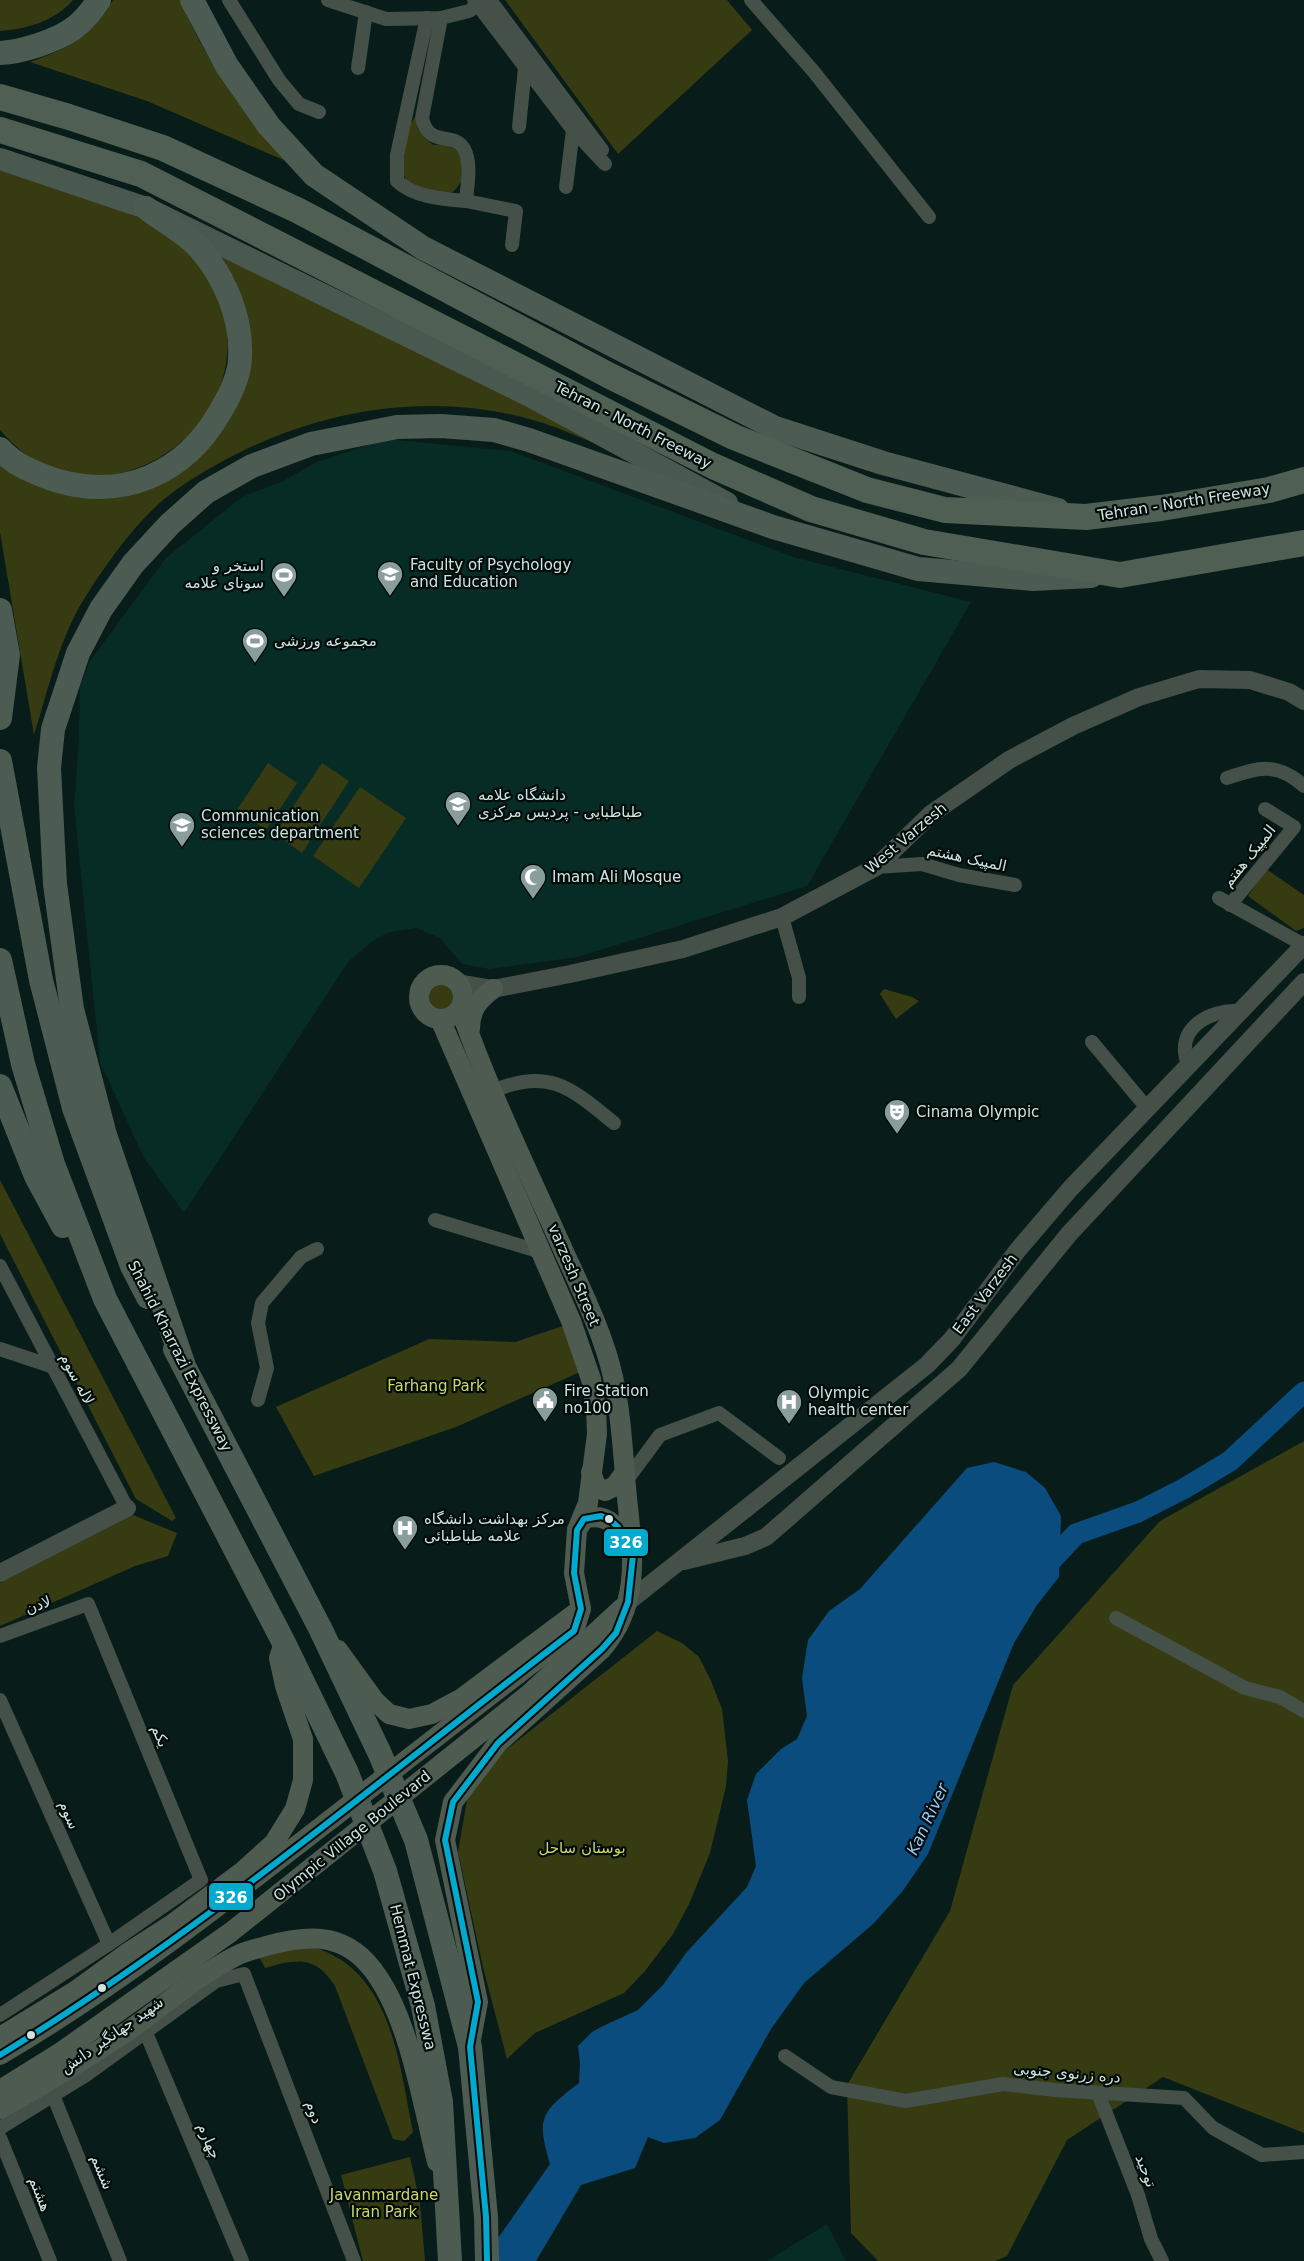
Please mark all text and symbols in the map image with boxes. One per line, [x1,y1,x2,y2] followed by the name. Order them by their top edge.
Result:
[550,377,715,473] street label: Tehran - North Freeway
[1096,479,1271,525] street label: Tehran - North Freeway
[410,556,571,591] place label: Faculty of Psychology and Education
[184,557,264,592] place label: استخر و سونای علامه
[375,559,405,597] school or university icon: Faculty of Psychology and Education
[269,560,299,598] sports icon: استخر و سونای علامه
[240,626,270,664] sports icon: مجموعه ورزشی
[274,632,377,650] place label: مجموعه ورزشی
[478,786,642,822] place label: دانشگاه علامه طباطبایی - پردیس مرکزی
[443,789,473,827] school or university icon: دانشگاه علامه طباطبایی - پردیس مرکزی
[862,799,950,877] street label: West Varzesh
[201,807,359,842] place label: Communication sciences department
[167,810,197,848] school or university icon: Communication sciences department
[1219,821,1280,891] street label: المپیک هفتم
[926,841,1008,876] street label: المپیک هشتم
[518,862,548,900] mosque icon: Imam Ali Mosque
[552,868,681,886] place label: Imam Ali Mosque
[882,1097,912,1135] theatre icon: Cinama Olympic
[916,1103,1039,1121] place label: Cinama Olympic
[544,1221,604,1329] street label: varzesh Street
[949,1250,1021,1338] street label: East Varzesh
[124,1258,236,1455] street label: Shahid Kharrazi Expressway
[56,1350,98,1408] street label: لاله سوم
[387,1377,485,1395] park label: Farhang Park
[564,1382,649,1417] place label: Fire Station no100
[808,1384,909,1419] place label: Olympic health center
[530,1385,560,1423] public building icon: Fire Station no100
[774,1387,804,1425] hospital icon: Olympic health center
[424,1510,565,1545] place label: مرکز بهداشت دانشگاه علامه طباطبائی
[390,1513,420,1551] hospital icon: مرکز بهداشت دانشگاه علامه طباطبائی
[603,1513,615,1525] unlabelled marker
[603,1528,649,1557] line badge: 326
[609,1533,643,1552] text: 326
[23,1592,53,1618] street label: لادن
[147,1722,173,1750] street label: یکم
[270,1767,434,1905] street label: Olympic Village Boulevard
[903,1779,953,1858] water label: Kan River
[55,1798,83,1832] street label: سوم
[538,1839,626,1857] park label: بوستان ساحل
[208,1882,254,1911] line badge: 326
[214,1888,248,1907] text: 326
[386,1902,440,2052] street label: Hemmat Expresswa
[96,1982,108,1994] unlabelled marker
[57,1993,167,2077] street label: شهید جهانگیر دانش
[25,2029,37,2041] unlabelled marker
[1013,2059,1121,2087] street label: دره زرنوی جنوبی
[301,2098,327,2126] street label: دوم
[193,2120,225,2162] street label: چهارم
[87,2152,117,2192] street label: ششم
[1132,2152,1160,2190] street label: توحید
[25,2174,55,2214] street label: هشتم
[329,2186,438,2221] park label: Javanmardane Iran Park

